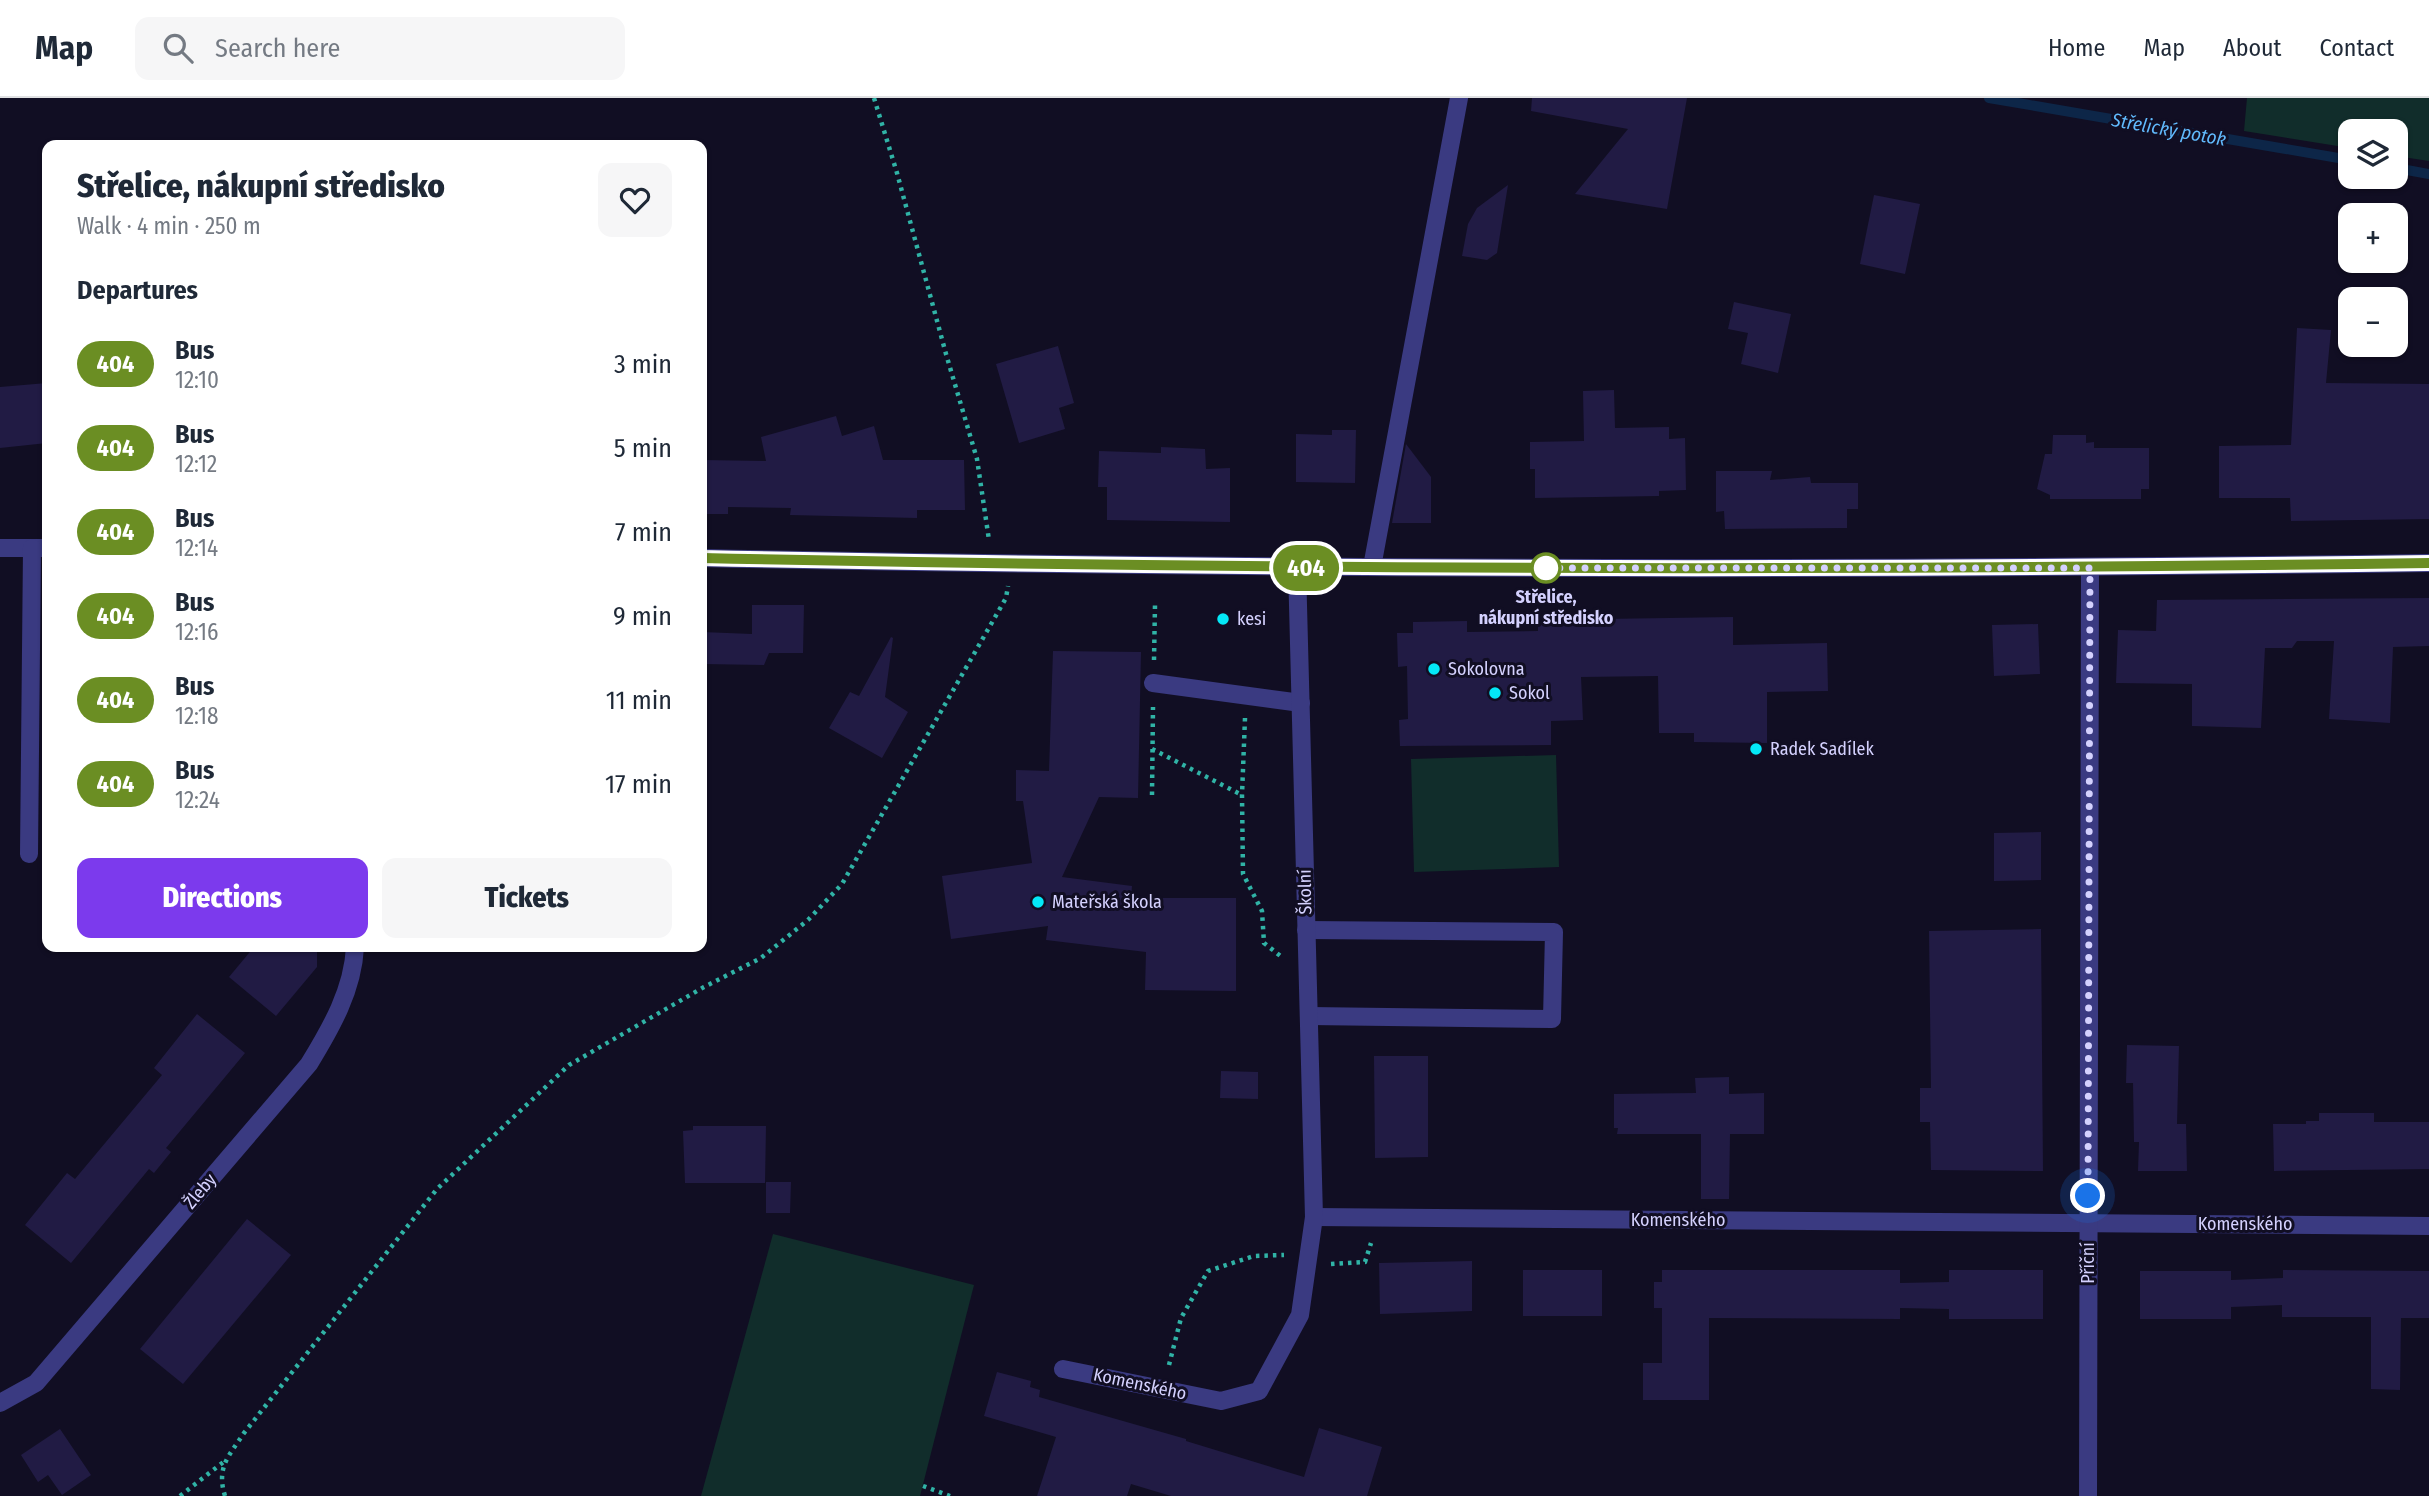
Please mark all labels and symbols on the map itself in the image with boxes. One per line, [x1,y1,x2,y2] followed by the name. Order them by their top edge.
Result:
[2109,108,2228,151] water label: Střelický potok
[1266,545,1346,591] line badge: 404
[1531,553,1561,583] marker: Střelice, nákupní středisko
[1479,586,1614,629] place label: Střelice, nákupní středisko
[1237,608,1266,630] place label: kesi
[1215,611,1231,627] marker: kesi
[1448,658,1525,680] place label: Sokolovna
[1426,661,1442,677] marker: Sokolovna
[1509,682,1550,704] place label: Sokol
[1487,685,1503,701] marker: Sokol
[1770,738,1874,760] place label: Radek Sadílek
[1748,741,1764,757] marker: Radek Sadílek
[1294,869,1316,915] street label: Školní
[1052,891,1162,913] place label: Mateřská škola
[1030,894,1046,910] marker: Mateřská škola
[179,1169,221,1213] street label: Žleby
[2070,1178,2105,1213] your location
[1631,1209,1725,1231] street label: Komenského
[2198,1213,2292,1235] street label: Komenského
[2077,1242,2099,1284] street label: Příční
[1091,1363,1189,1405] street label: Komenského

